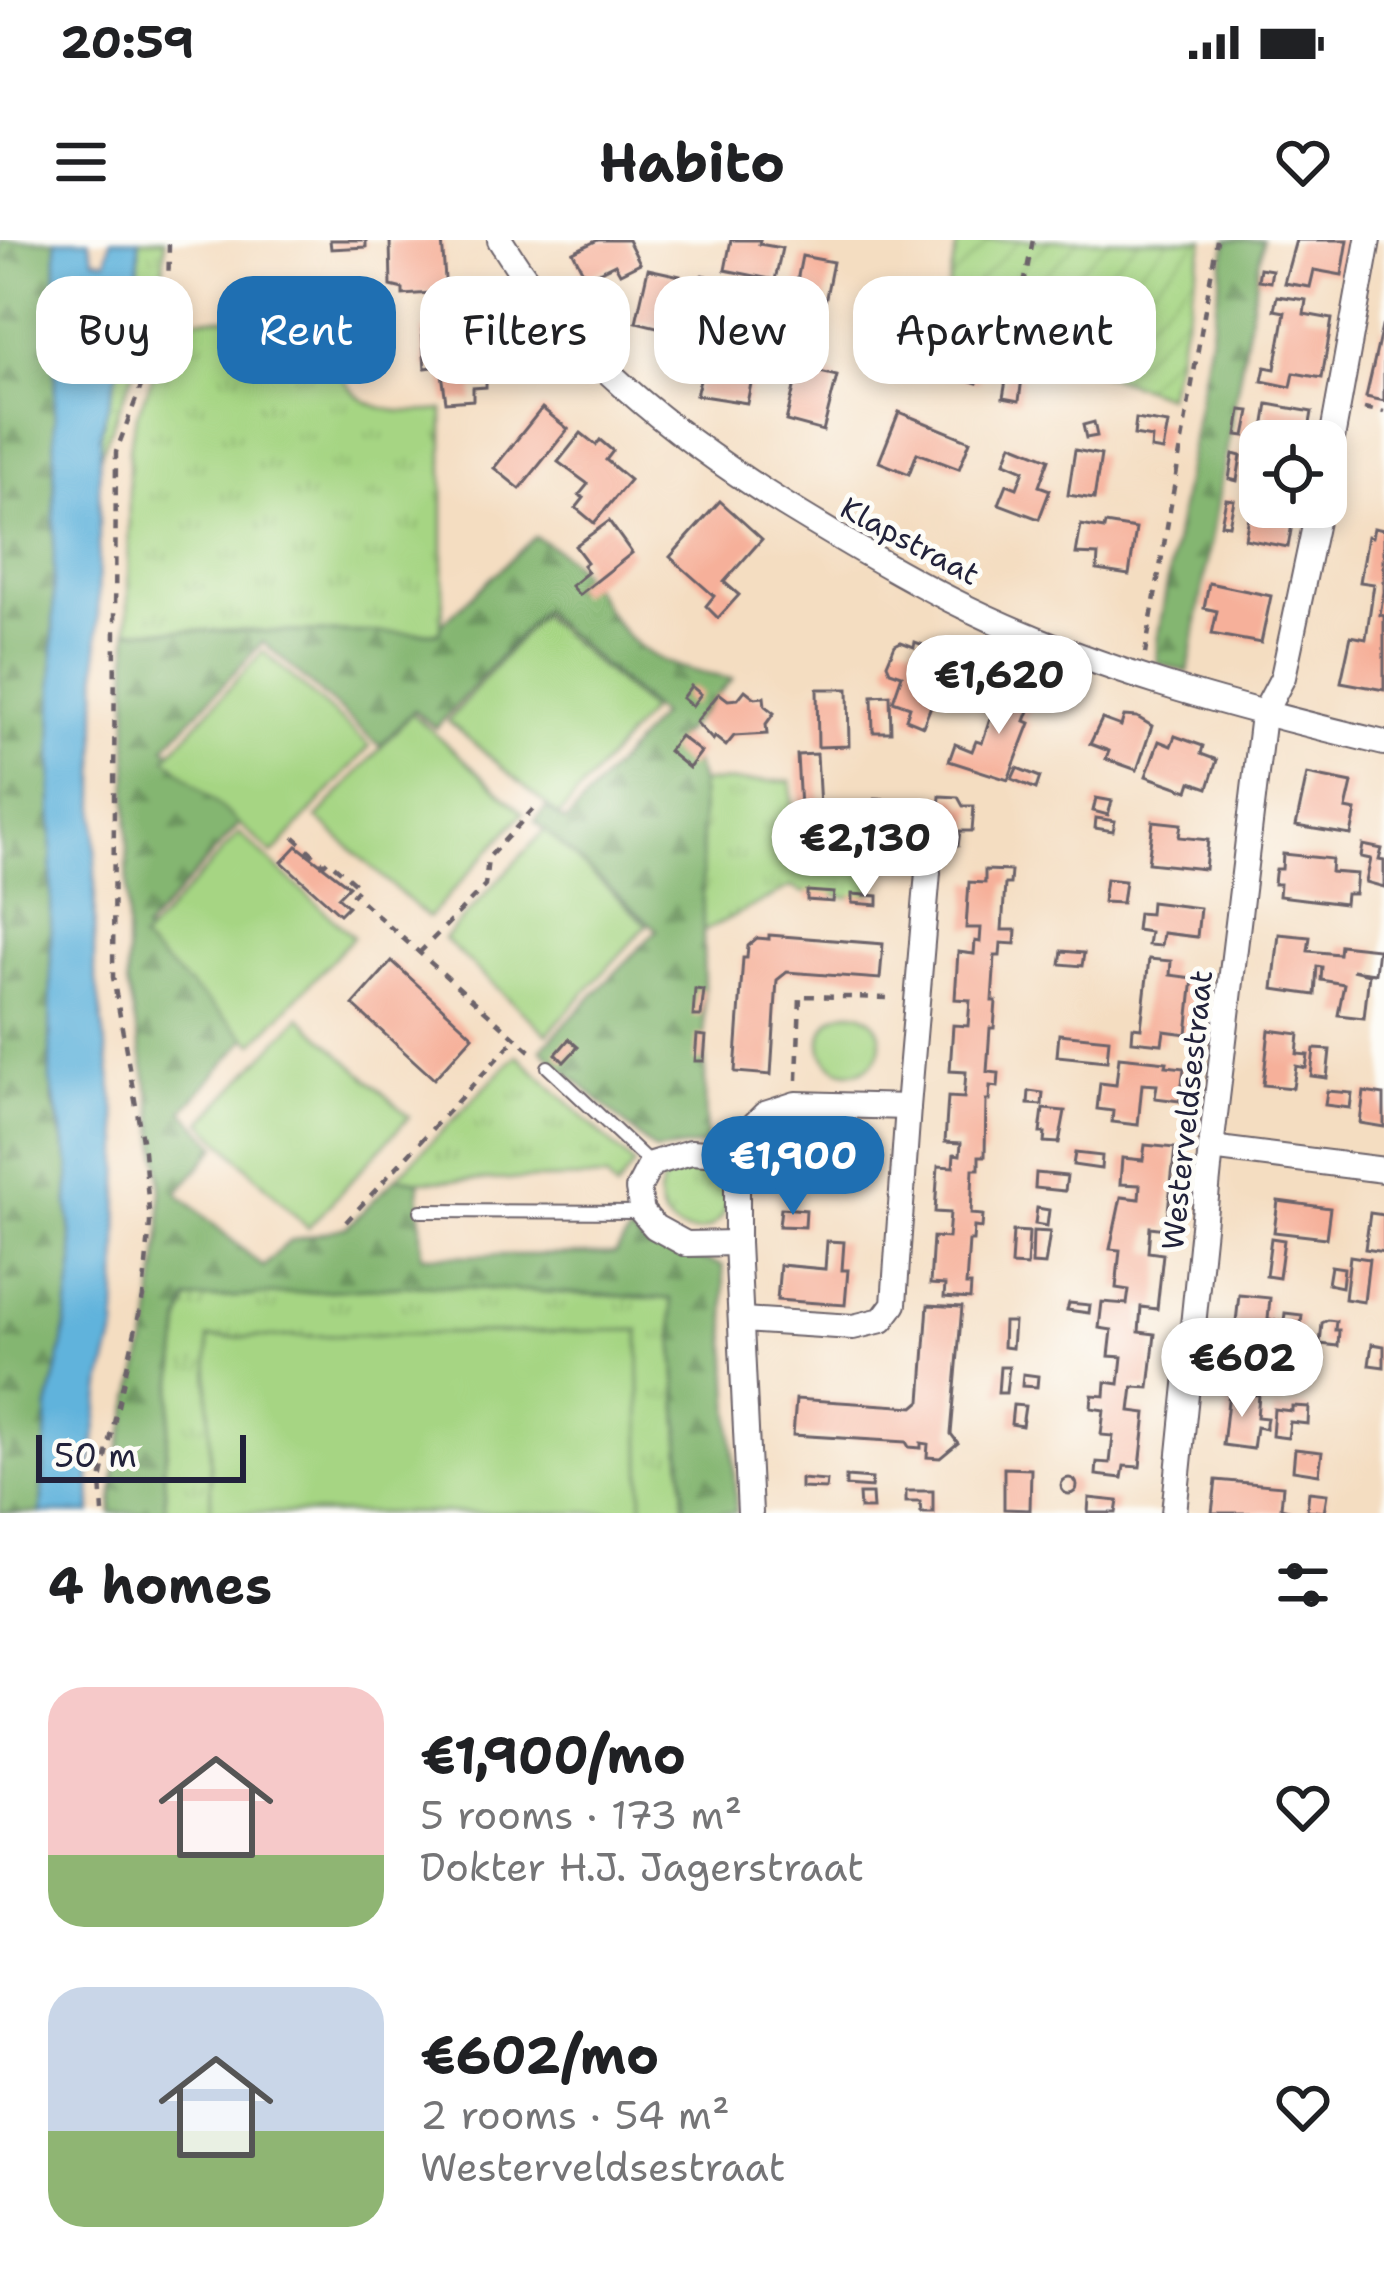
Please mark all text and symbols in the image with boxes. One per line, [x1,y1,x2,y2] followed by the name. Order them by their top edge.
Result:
[60,12,194,72] text: 20:59
[599,126,785,198] text: Habito
[48,129,114,195] icon: menu
[1270,129,1336,195] icon: heart
[36,276,193,384] chip: Buy
[217,276,396,384] chip: Rent
[420,276,630,384] chip: Filters
[654,276,829,384] chip: New
[853,276,1156,384] chip: Apartment
[1239,420,1347,528] map controls
[1239,420,1347,528] button: locate
[833,487,987,595] street label: Klapstraat
[901,635,1097,737] pin: €1,620
[933,648,1065,700] text: €1,620
[767,798,963,900] pin: €2,130
[799,811,931,863] text: €2,130
[1152,968,1222,1252] street label: Westerveldsestraat
[695,1116,891,1218] pin: €1,900
[728,1129,858,1181] text: €1,900
[1171,1318,1313,1420] pin: €602
[1188,1331,1296,1383] text: €602
[36,1429,246,1482] scale bar
[54,1433,137,1478] text: 50 m
[48,1551,272,1619] text: 4 homes
[1270,1552,1336,1618] icon: filters
[420,1721,686,1789] text: €1,900/mo
[144,1735,288,1879] icon: home
[1270,1774,1336,1840] icon: heart
[420,1789,742,1841] text: 5 rooms · 173 m²
[420,1841,864,1893] text: Dokter H.J. Jagerstraat
[420,2021,659,2089] text: €602/mo
[144,2035,288,2179] icon: home
[1270,2074,1336,2140] icon: heart
[420,2089,730,2141] text: 2 rooms · 54 m²
[420,2141,785,2193] text: Westerveldsestraat

